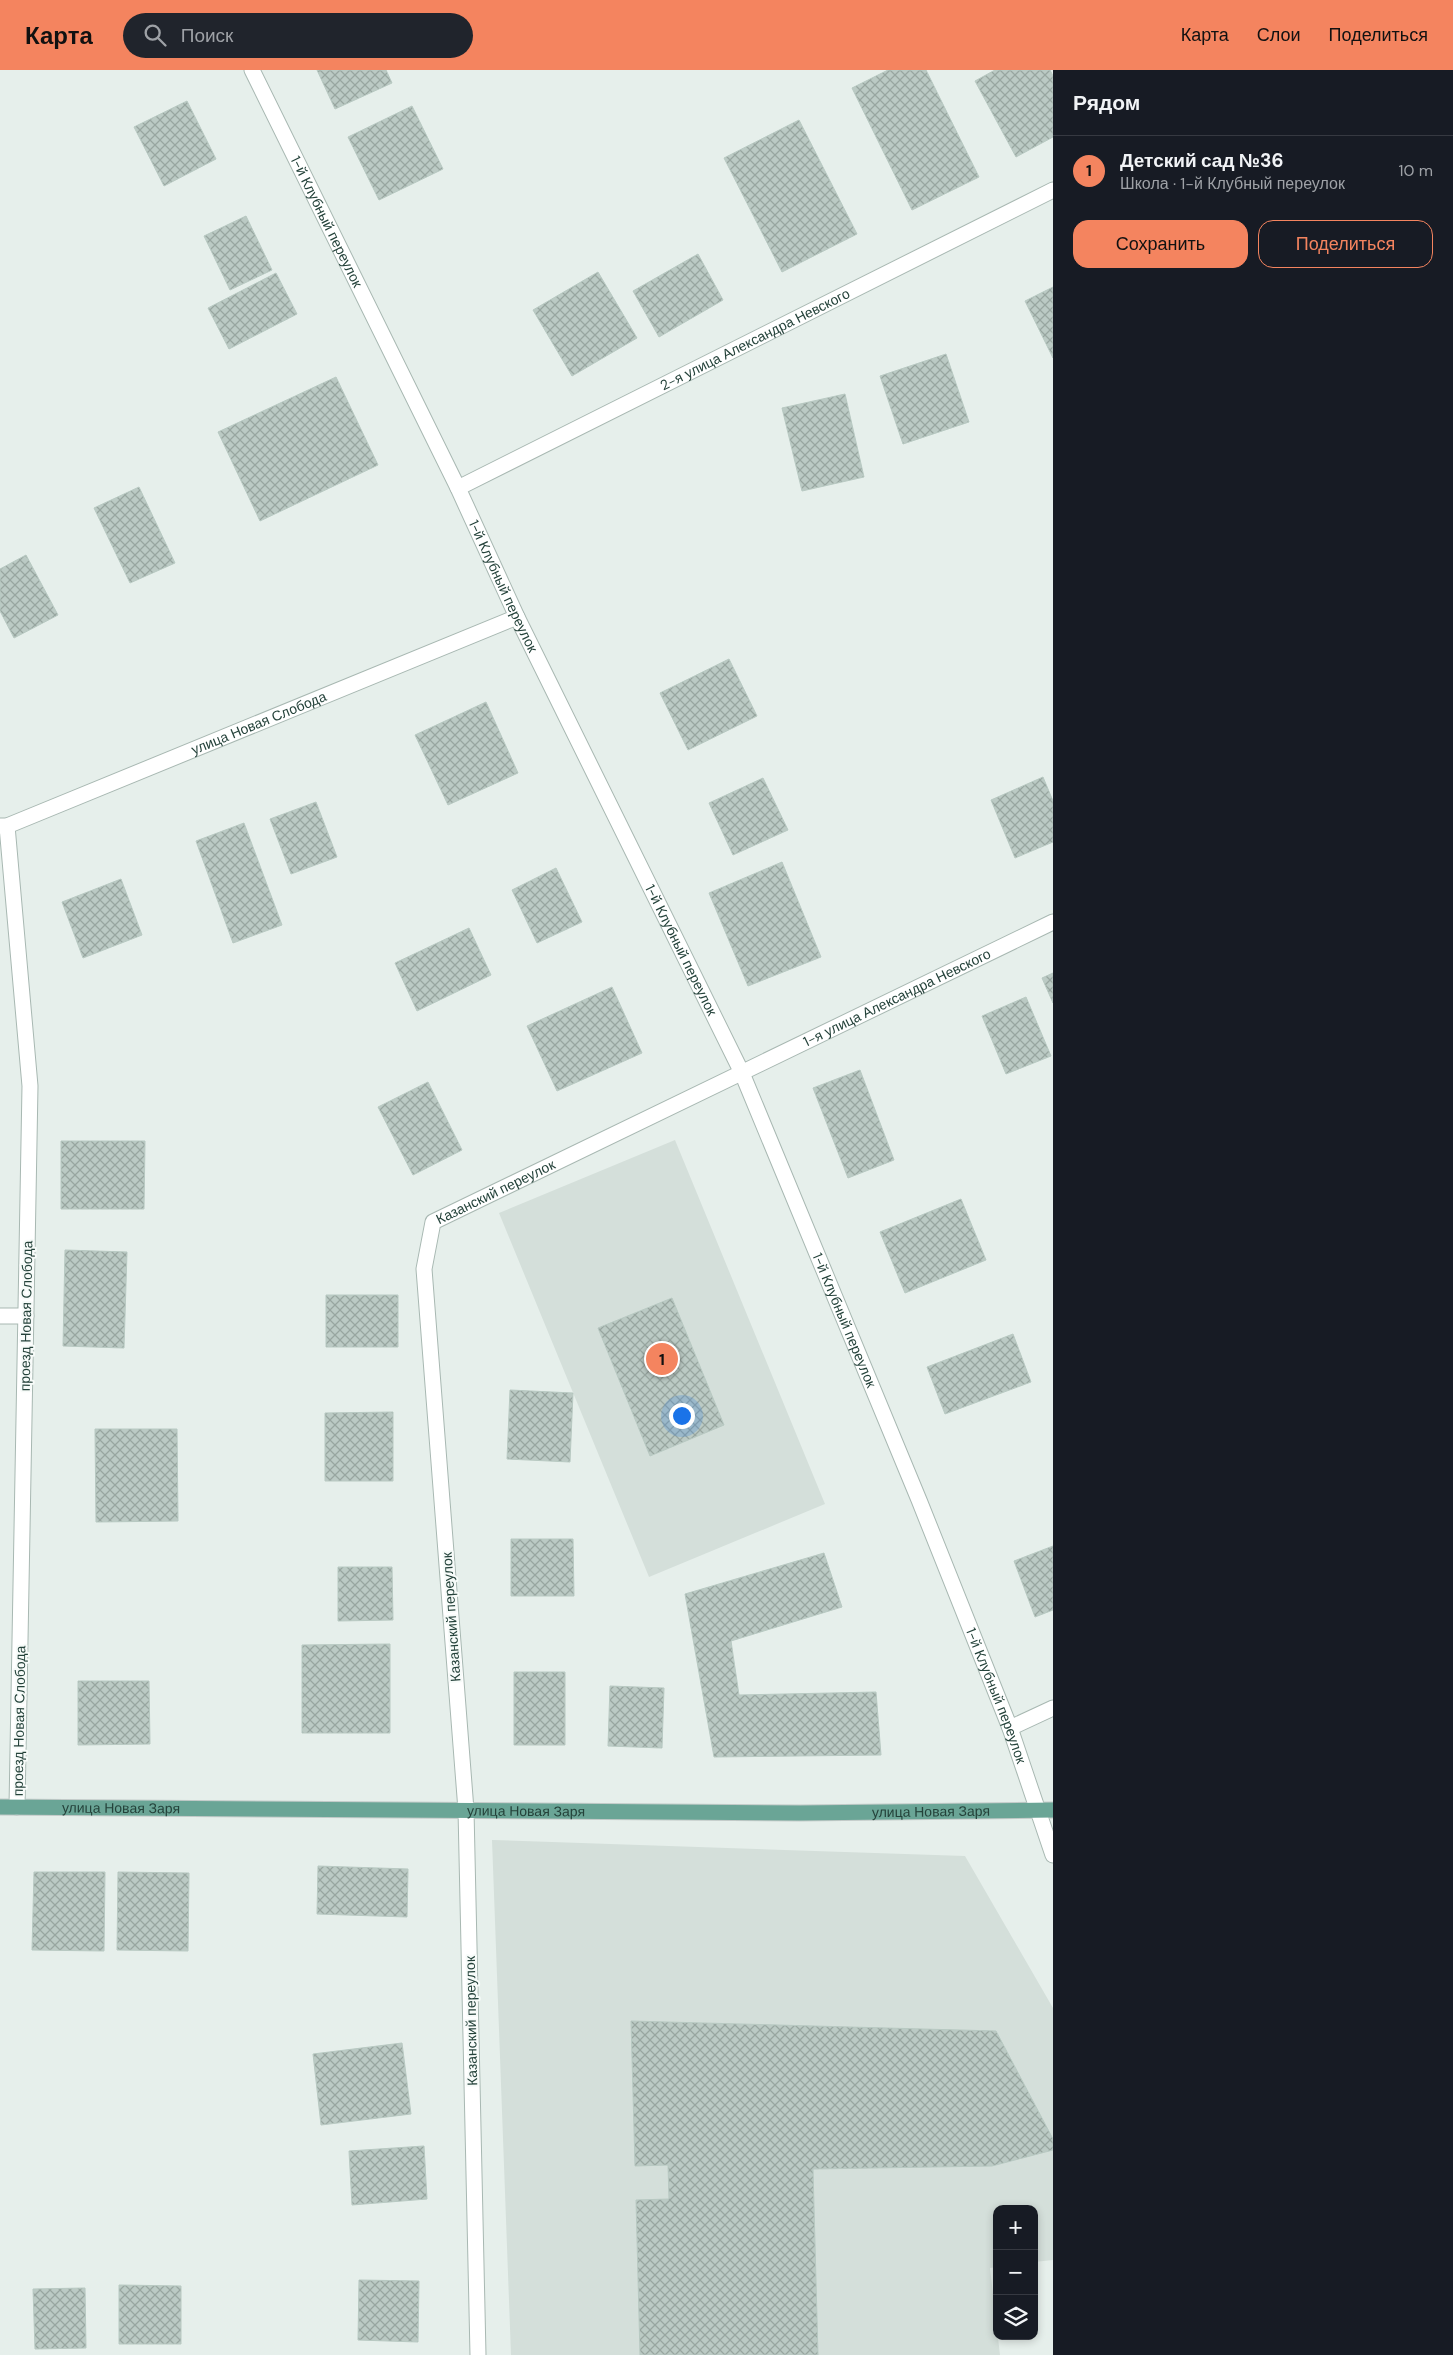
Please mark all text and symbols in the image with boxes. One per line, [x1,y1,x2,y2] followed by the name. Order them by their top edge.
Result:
[123,13,473,58] search box
[25,20,93,51] text: Карта
[141,21,169,49] icon: search
[181,23,233,48] text: Поиск
[1181,23,1229,47] text: Карта
[1257,23,1301,47] text: Слои
[1329,23,1428,47] text: Поделиться
[1073,89,1140,117] text: Рядом
[1120,148,1284,173] text: Детский сад №36
[287,153,367,291] street label: 1-й Клубный переулок
[1086,160,1092,181] text: 1
[1399,160,1433,181] text: 10 m
[1120,173,1345,194] text: Школа · 1-й Клубный переулок
[1073,220,1248,268] button: Сохранить
[1258,220,1433,268] button: Поделиться
[657,284,853,394] street label: 2-я улица Александра Невского
[465,517,542,656] street label: 1-й Клубный переулок
[188,687,329,759] street label: улица Новая Слобода
[641,881,722,1019] street label: 1-й Клубный переулок
[800,944,994,1051] street label: 1-я улица Александра Невского
[433,1155,559,1228] street label: Казанский переулок
[16,1240,36,1391] street label: проезд Новая Слобода
[809,1250,881,1391] street label: 1-й Клубный переулок
[646,1340,678,1378] pin: 1
[669,1403,695,1429] your location
[437,1551,465,1682] street label: Казанский переулок
[962,1625,1031,1767] street label: 1-й Клубный переулок
[9,1645,29,1796] street label: проезд Новая Слобода
[62,1798,180,1817] street label: улица Новая Заря
[467,1802,585,1820] street label: улица Новая Заря
[872,1802,990,1821] street label: улица Новая Заря
[461,1955,481,2086] street label: Казанский переулок
[993,2205,1038,2340] map controls
[993,2205,1038,2250] button: +
[993,2250,1038,2295] button: −
[993,2295,1038,2340] button: layers

